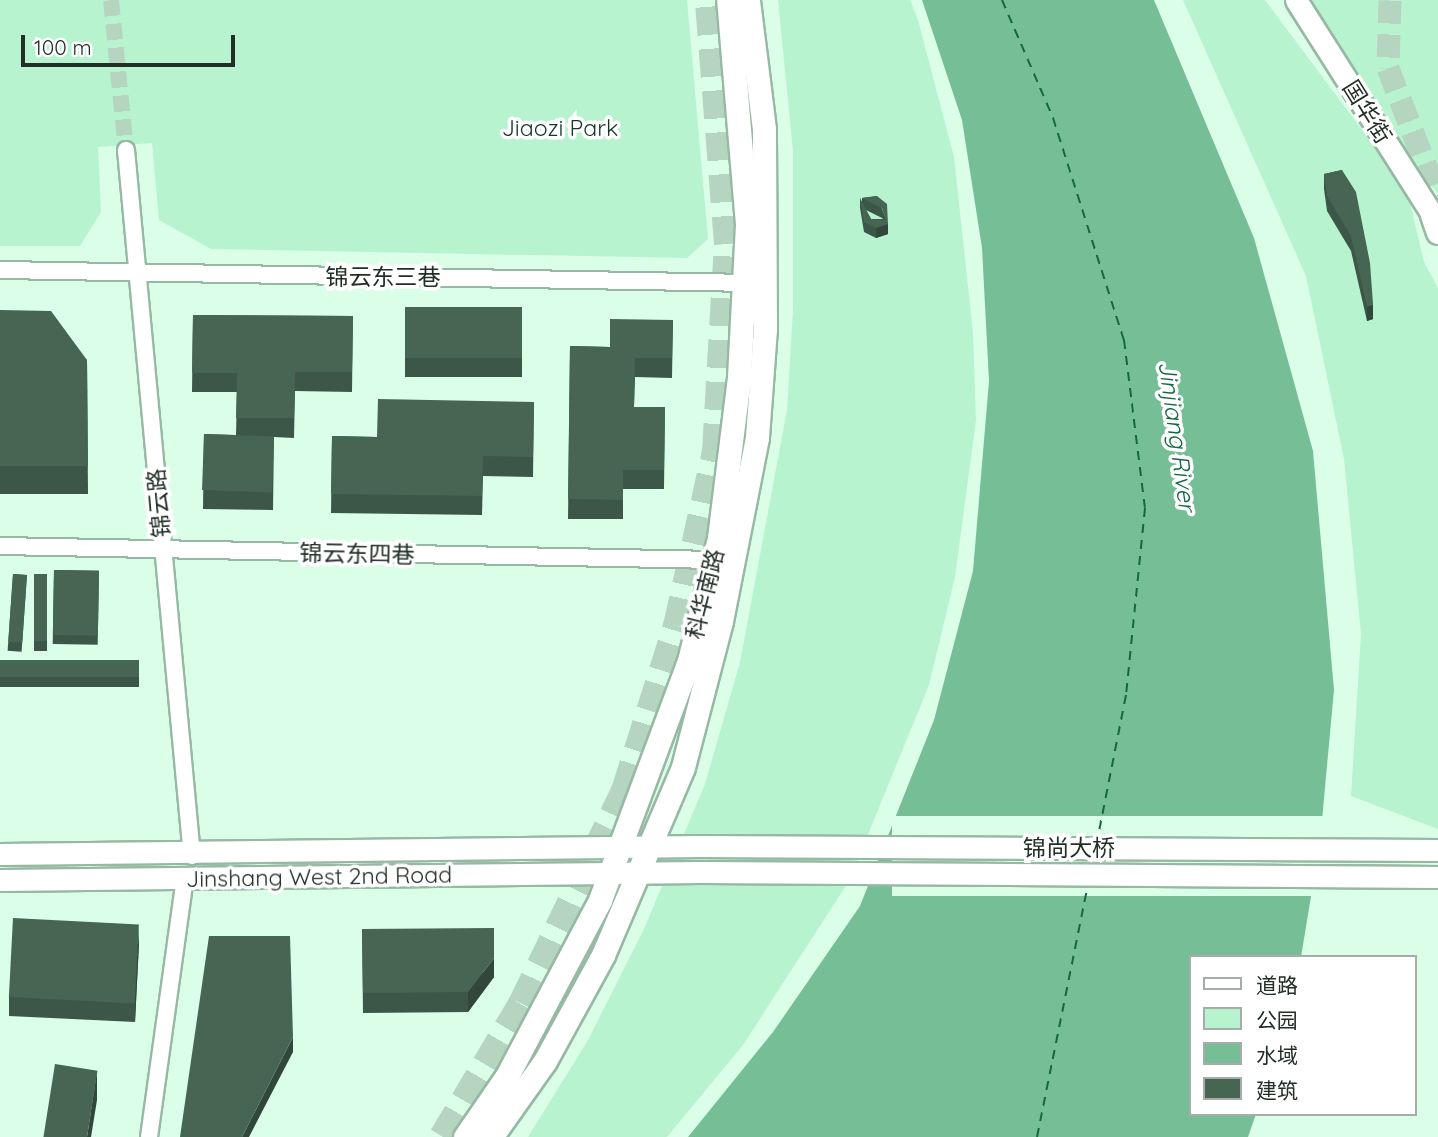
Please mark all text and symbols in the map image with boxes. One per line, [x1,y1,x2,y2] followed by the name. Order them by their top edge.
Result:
[24,21,238,65] scale bar
[34,34,92,60] text: 100 m
[1337,75,1397,149] street label: 国华街
[502,114,618,142] park label: Jiaozi Park
[326,263,440,291] street label: 锦云东三巷
[1152,359,1202,513] water label: Jinjiang River
[142,467,176,539] street label: 锦云路
[299,539,415,569] street label: 锦云东四巷
[680,546,730,642] street label: 科华南路
[1023,834,1115,862] street label: 锦尚大桥
[186,861,452,893] street label: Jinshang West 2nd Road
[1190,955,1417,1116] legend
[1256,972,1298,998] text: 道路
[1256,1007,1298,1033] text: 公园
[1256,1042,1298,1068] text: 水域
[1256,1077,1298,1103] text: 建筑

